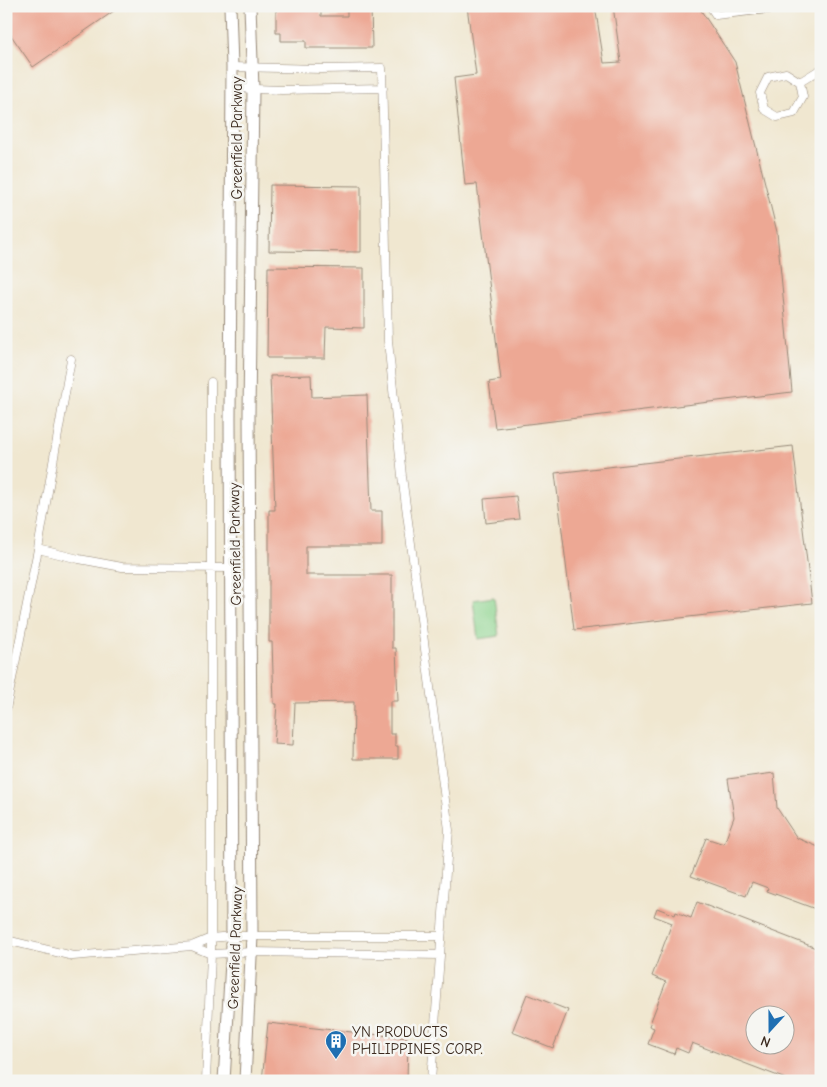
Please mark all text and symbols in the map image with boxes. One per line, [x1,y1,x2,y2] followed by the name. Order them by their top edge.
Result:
[228,76,246,199] street label: Greenfield Parkway
[225,482,245,606] street label: Greenfield Parkway
[224,886,246,1010] street label: Greenfield Parkway
[744,1004,794,1054] north arrow
[352,1023,483,1058] place label: YN PRODUCTS PHILIPPINES CORP.
[324,1029,348,1060] building icon: YN PRODUCTS PHILIPPINES CORP.
[758,1032,773,1051] text: N

